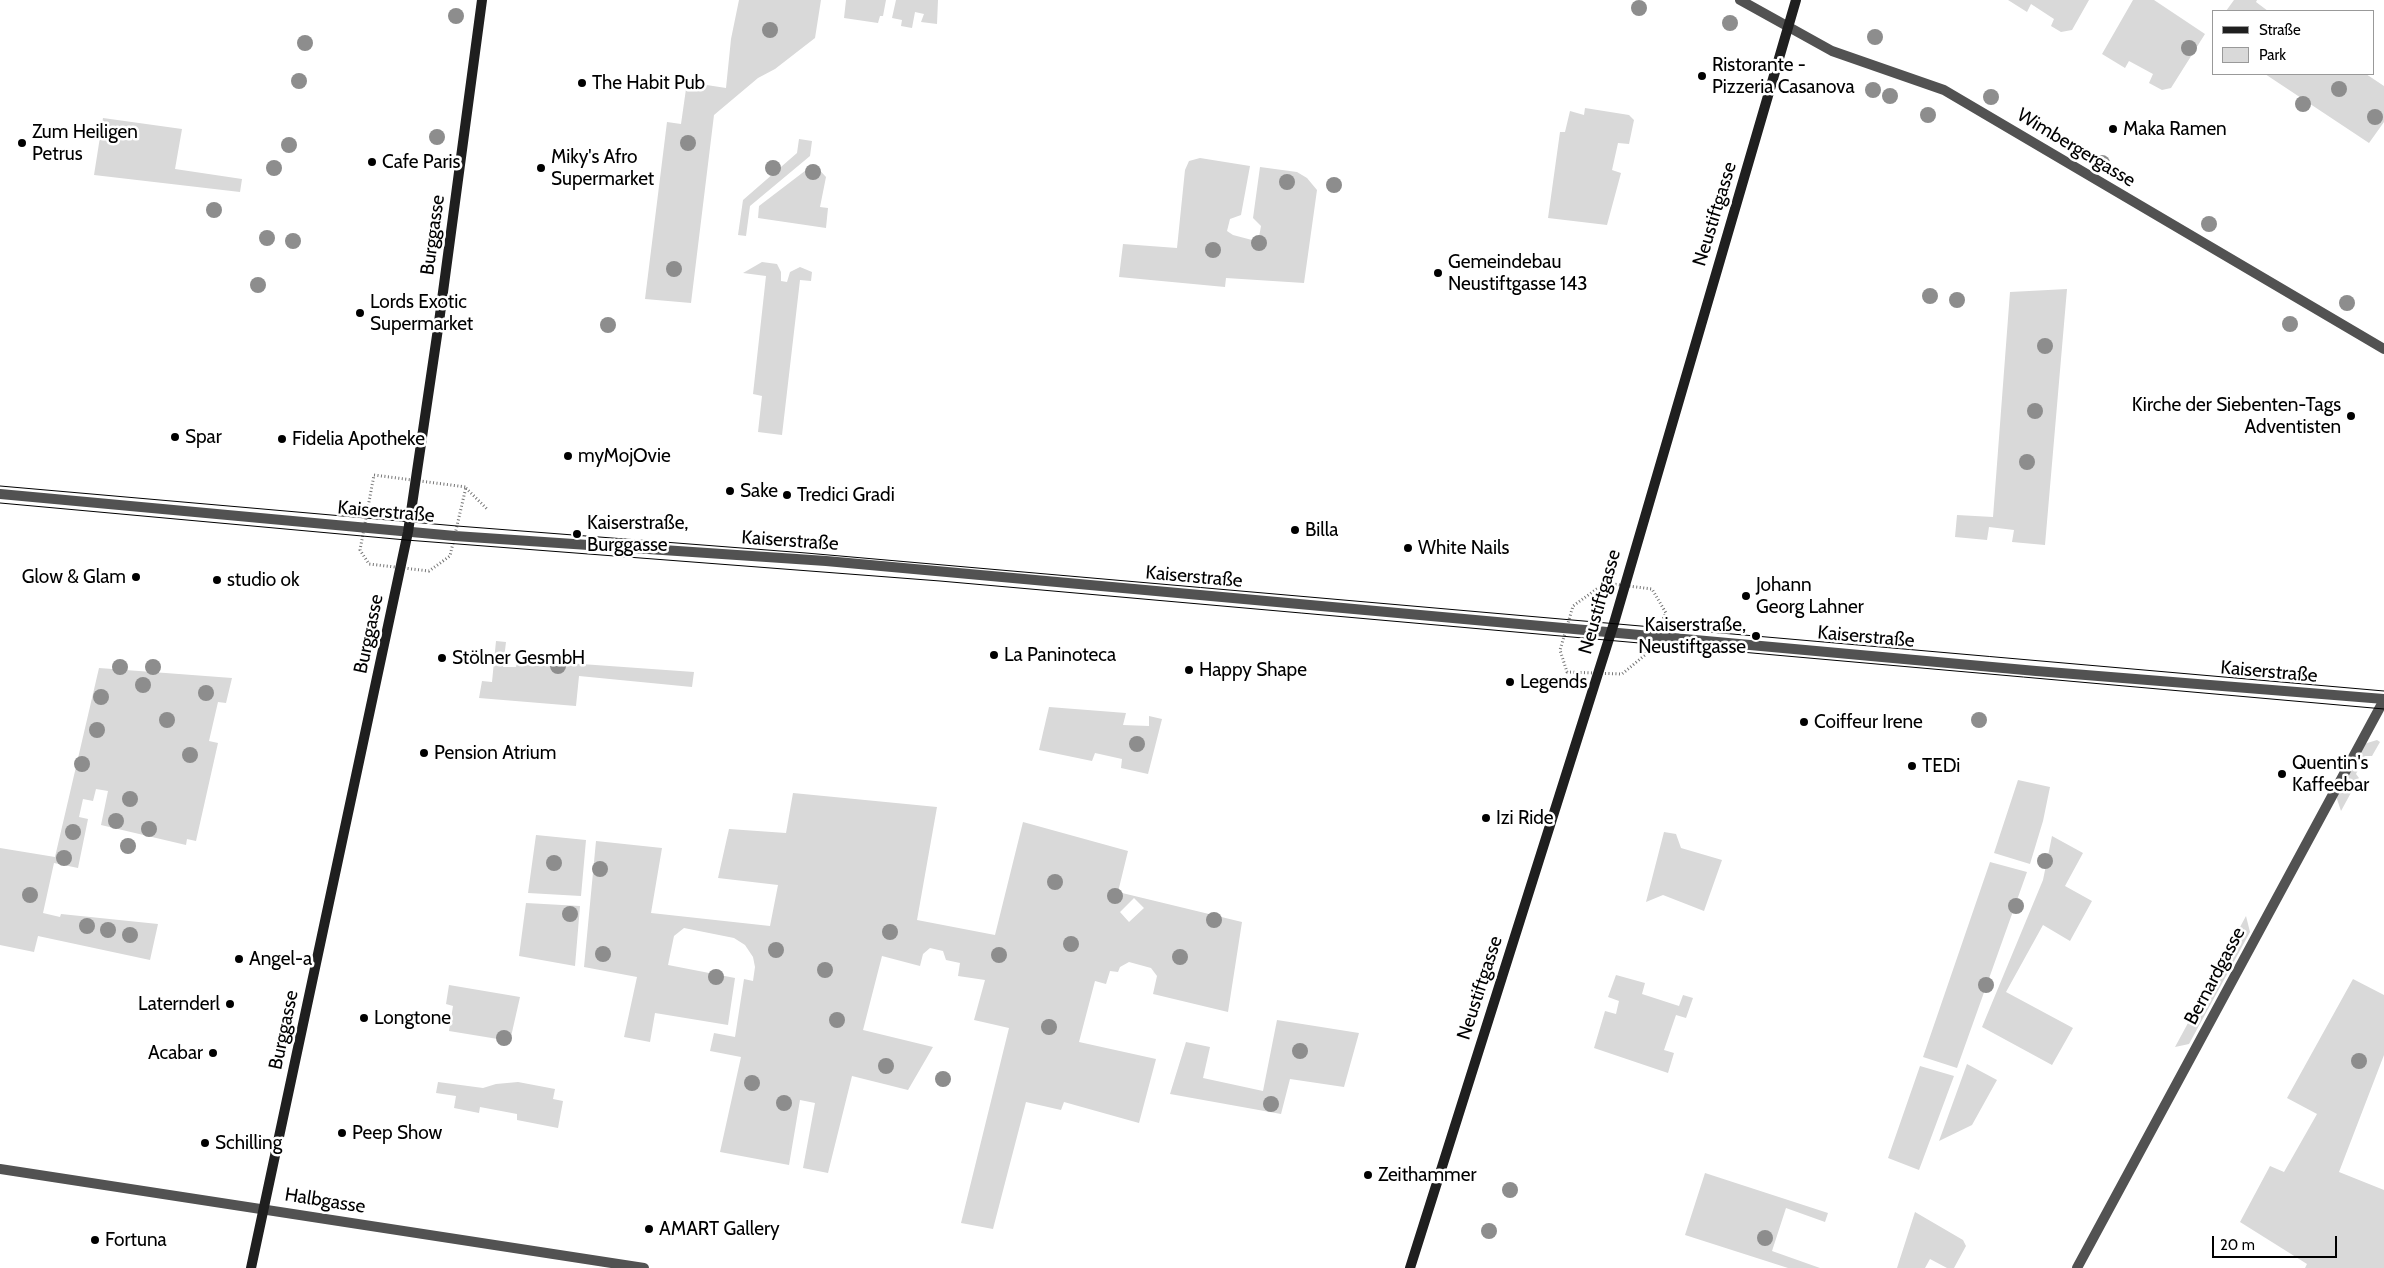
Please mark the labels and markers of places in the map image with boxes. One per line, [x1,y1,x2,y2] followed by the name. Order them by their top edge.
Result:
[1712,54,1855,98] place label: Ristorante - Pizzeria Casanova
[1696,70,1708,82] marker: Ristorante - Pizzeria Casanova
[592,72,705,94] place label: The Habit Pub
[576,77,588,89] marker: The Habit Pub
[2123,118,2227,140] place label: Maka Ramen
[32,121,138,165] place label: Zum Heiligen Petrus
[2107,123,2119,135] marker: Maka Ramen
[16,137,28,149] marker: Zum Heiligen Petrus
[551,146,654,190] place label: Miky's Afro Supermarket
[382,151,460,173] place label: Cafe Paris
[366,156,378,168] marker: Cafe Paris
[535,162,547,174] marker: Miky's Afro Supermarket
[1448,251,1588,295] place label: Gemeindebau Neustiftgasse 143
[1432,267,1444,279] marker: Gemeindebau Neustiftgasse 143
[370,291,473,335] place label: Lords Exotic Supermarket
[354,307,366,319] marker: Lords Exotic Supermarket
[2132,394,2341,438] place label: Kirche der Siebenten-Tags Adventisten
[2345,410,2357,422] marker: Kirche der Siebenten-Tags Adventisten
[185,426,222,448] place label: Spar
[292,428,425,450] place label: Fidelia Apotheke
[169,431,181,443] marker: Spar
[276,433,288,445] marker: Fidelia Apotheke
[578,445,671,467] place label: myMojOvie
[562,450,574,462] marker: myMojOvie
[740,480,778,502] place label: Sake
[797,484,895,506] place label: Tredici Gradi
[724,485,736,497] marker: Sake
[781,489,793,501] marker: Tredici Gradi
[587,512,688,556] place label: Kaiserstraße, Burggasse
[1305,519,1338,541] place label: Billa
[1289,524,1301,536] marker: Billa
[571,528,583,540] marker: Kaiserstraße, Burggasse
[1418,537,1509,559] place label: White Nails
[1402,542,1414,554] marker: White Nails
[22,566,126,588] place label: Glow & Glam
[227,569,299,591] place label: studio ok
[130,571,142,583] marker: Glow & Glam
[211,574,223,586] marker: studio ok
[1756,574,1864,618] place label: Johann Georg Lahner
[1740,590,1752,602] marker: Johann Georg Lahner
[1638,614,1746,658] place label: Kaiserstraße, Neustiftgasse
[1750,630,1762,642] marker: Kaiserstraße, Neustiftgasse
[1004,644,1116,666] place label: La Paninoteca
[452,647,585,669] place label: Stölner GesmbH
[988,649,1000,661] marker: La Paninoteca
[436,652,448,664] marker: Stölner GesmbH
[1199,659,1307,681] place label: Happy Shape
[1183,664,1195,676] marker: Happy Shape
[1520,671,1587,693] place label: Legends
[1504,676,1516,688] marker: Legends
[1814,711,1923,733] place label: Coiffeur Irene
[1798,716,1810,728] marker: Coiffeur Irene
[434,742,556,764] place label: Pension Atrium
[418,747,430,759] marker: Pension Atrium
[2292,752,2369,796] place label: Quentin's Kaffeebar
[1922,755,1960,777] place label: TEDi
[1906,760,1918,772] marker: TEDi
[2276,768,2288,780] marker: Quentin's Kaffeebar
[1496,807,1554,829] place label: Izi Ride
[1480,812,1492,824] marker: Izi Ride
[249,948,312,970] place label: Angel-a
[233,953,245,965] marker: Angel-a
[138,993,220,1015] place label: Laternderl
[224,998,236,1010] marker: Laternderl
[374,1007,451,1029] place label: Longtone
[358,1012,370,1024] marker: Longtone
[148,1042,203,1064] place label: Acabar
[207,1047,219,1059] marker: Acabar
[352,1122,442,1144] place label: Peep Show
[336,1127,348,1139] marker: Peep Show
[215,1132,282,1154] place label: Schilling
[199,1137,211,1149] marker: Schilling
[1378,1164,1477,1186] place label: Zeithammer
[1362,1169,1374,1181] marker: Zeithammer
[659,1218,780,1240] place label: AMART Gallery
[643,1223,655,1235] marker: AMART Gallery
[105,1229,167,1251] place label: Fortuna
[89,1234,101,1246] marker: Fortuna

